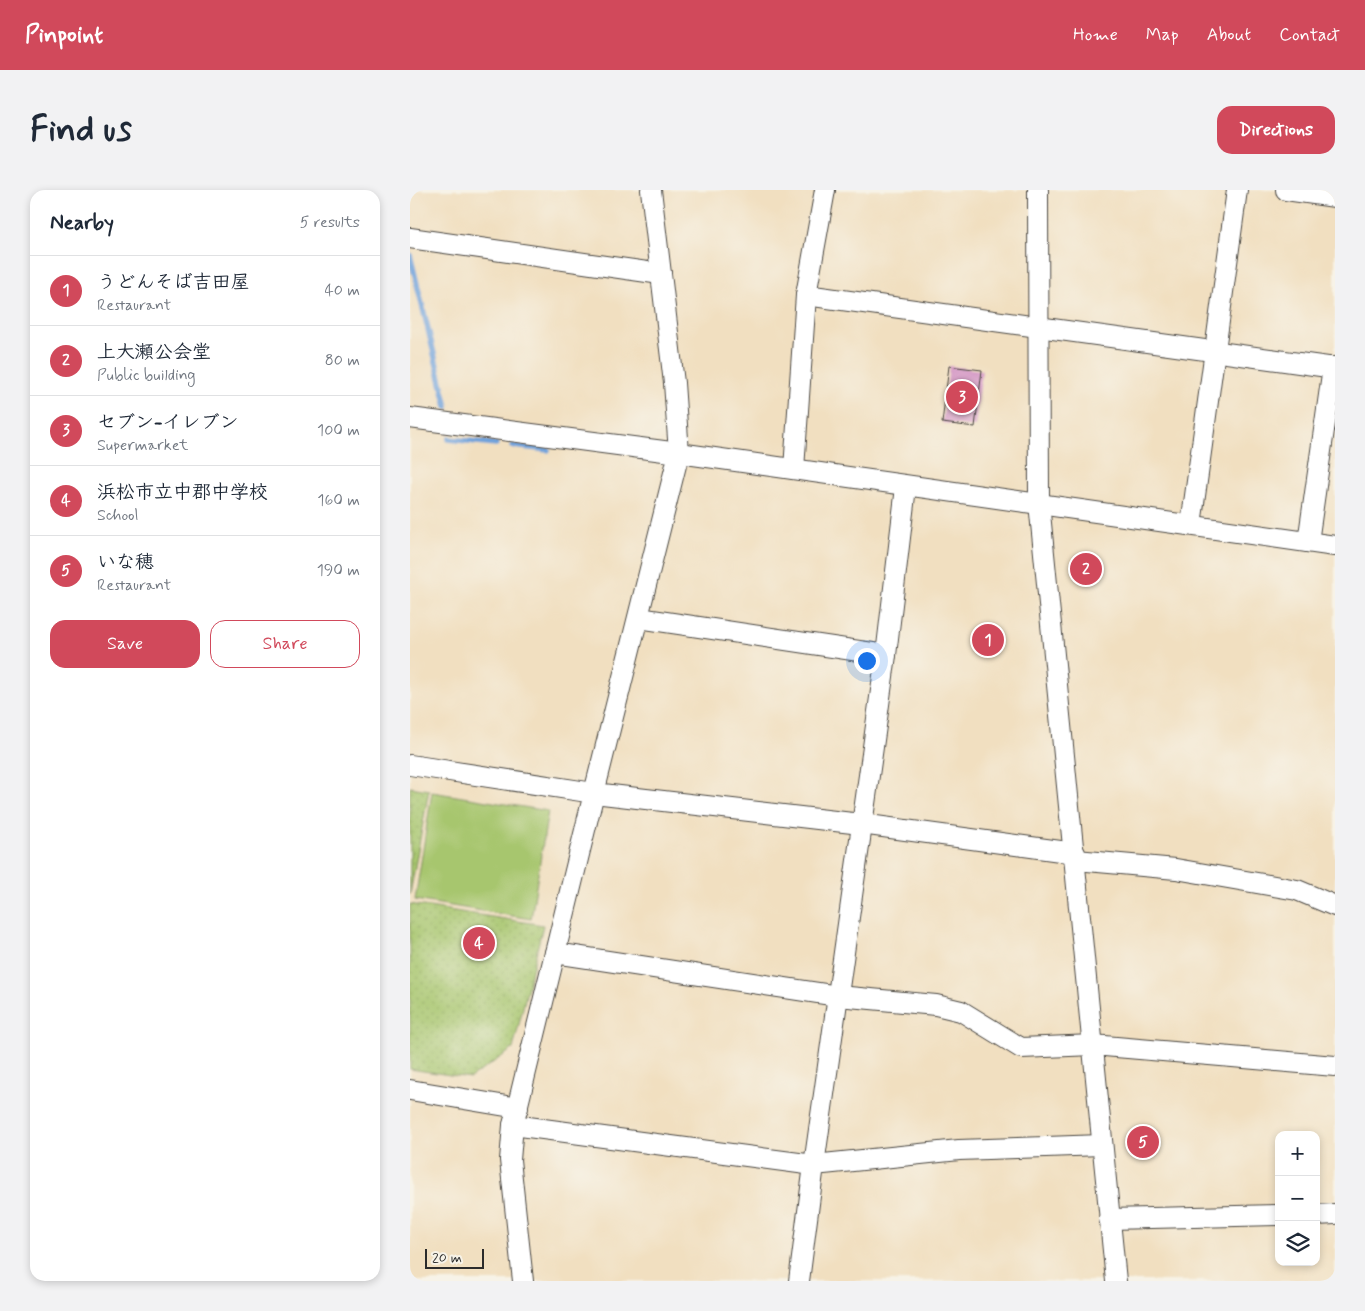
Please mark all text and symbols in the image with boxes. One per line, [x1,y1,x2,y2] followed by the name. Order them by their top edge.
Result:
[25,20,103,51] text: Pinpoint
[1073,23,1118,47] text: Home
[1146,23,1179,47] text: Map
[1207,23,1251,47] text: About
[1279,23,1340,47] text: Contact
[1217,106,1335,154] button: Directions
[30,107,132,153] text: Find us
[50,209,114,237] text: Nearby
[300,212,360,233] text: 5 results
[97,270,250,295] text: うどんそば吉田屋
[62,280,70,301] text: 1
[324,280,360,301] text: 40 m
[97,295,171,316] text: Restaurant
[97,340,211,365] text: 上大瀬公会堂
[62,350,70,371] text: 2
[325,350,360,371] text: 80 m
[97,365,196,386] text: Public building
[946,378,978,416] pin: 3
[97,410,239,435] text: セブン-イレブン
[62,420,70,441] text: 3
[317,420,360,441] text: 100 m
[97,435,188,456] text: Supermarket
[97,480,268,505] text: 浜松市立中郡中学校
[61,490,71,511] text: 4
[317,490,360,511] text: 160 m
[97,505,138,526] text: School
[97,550,154,575] text: いな穂
[1070,550,1102,588] pin: 2
[61,560,71,581] text: 5
[317,560,360,581] text: 190 m
[97,575,171,596] text: Restaurant
[50,620,200,668] button: Save
[210,620,360,668] button: Share
[972,621,1004,659] pin: 1
[854,648,880,674] your location
[463,924,495,962] pin: 4
[1127,1123,1159,1161] pin: 5
[1275,1131,1320,1266] map controls
[1275,1131,1320,1176] button: +
[1275,1176,1320,1221] button: −
[1275,1221,1320,1266] button: layers
[425,1246,484,1269] scale bar
[432,1249,462,1267] text: 20 m

